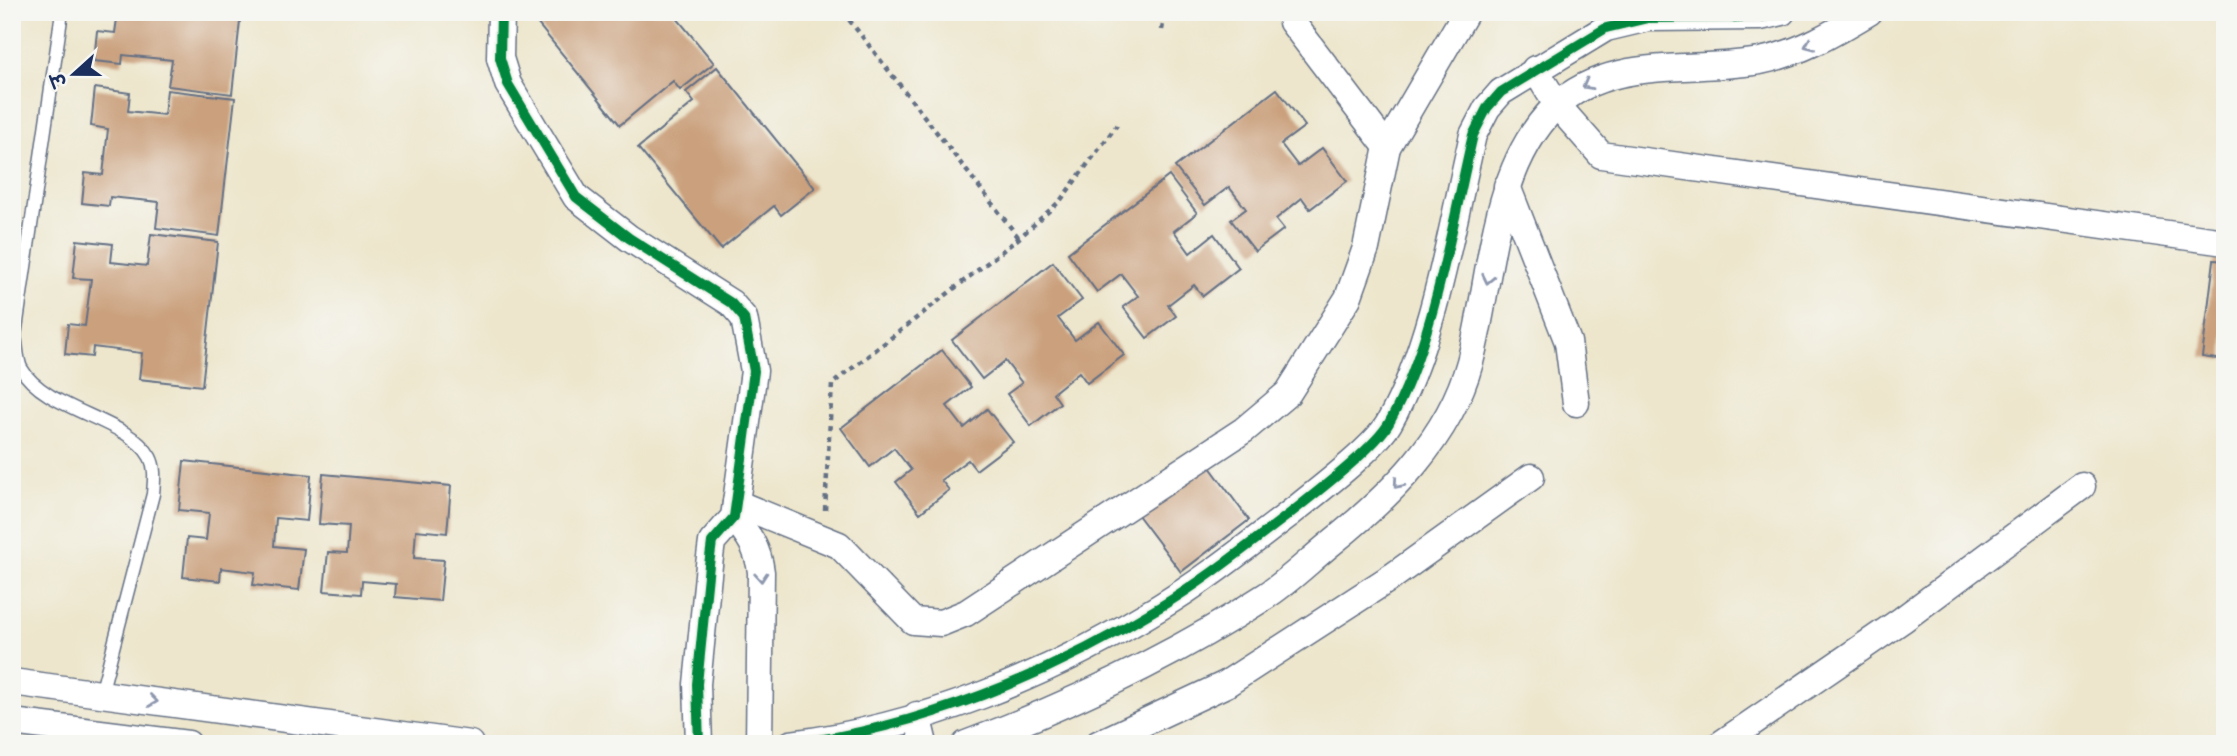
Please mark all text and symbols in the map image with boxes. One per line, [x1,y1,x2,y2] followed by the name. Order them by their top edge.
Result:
[1804,37,1817,51] one-way arrow
[38,38,108,108] north arrow
[48,67,75,91] text: उ
[1582,77,1595,90] one-way arrow
[1482,273,1497,285] one-way arrow
[1394,475,1406,488] one-way arrow
[753,572,768,583] one-way arrow
[147,693,159,708] one-way arrow

